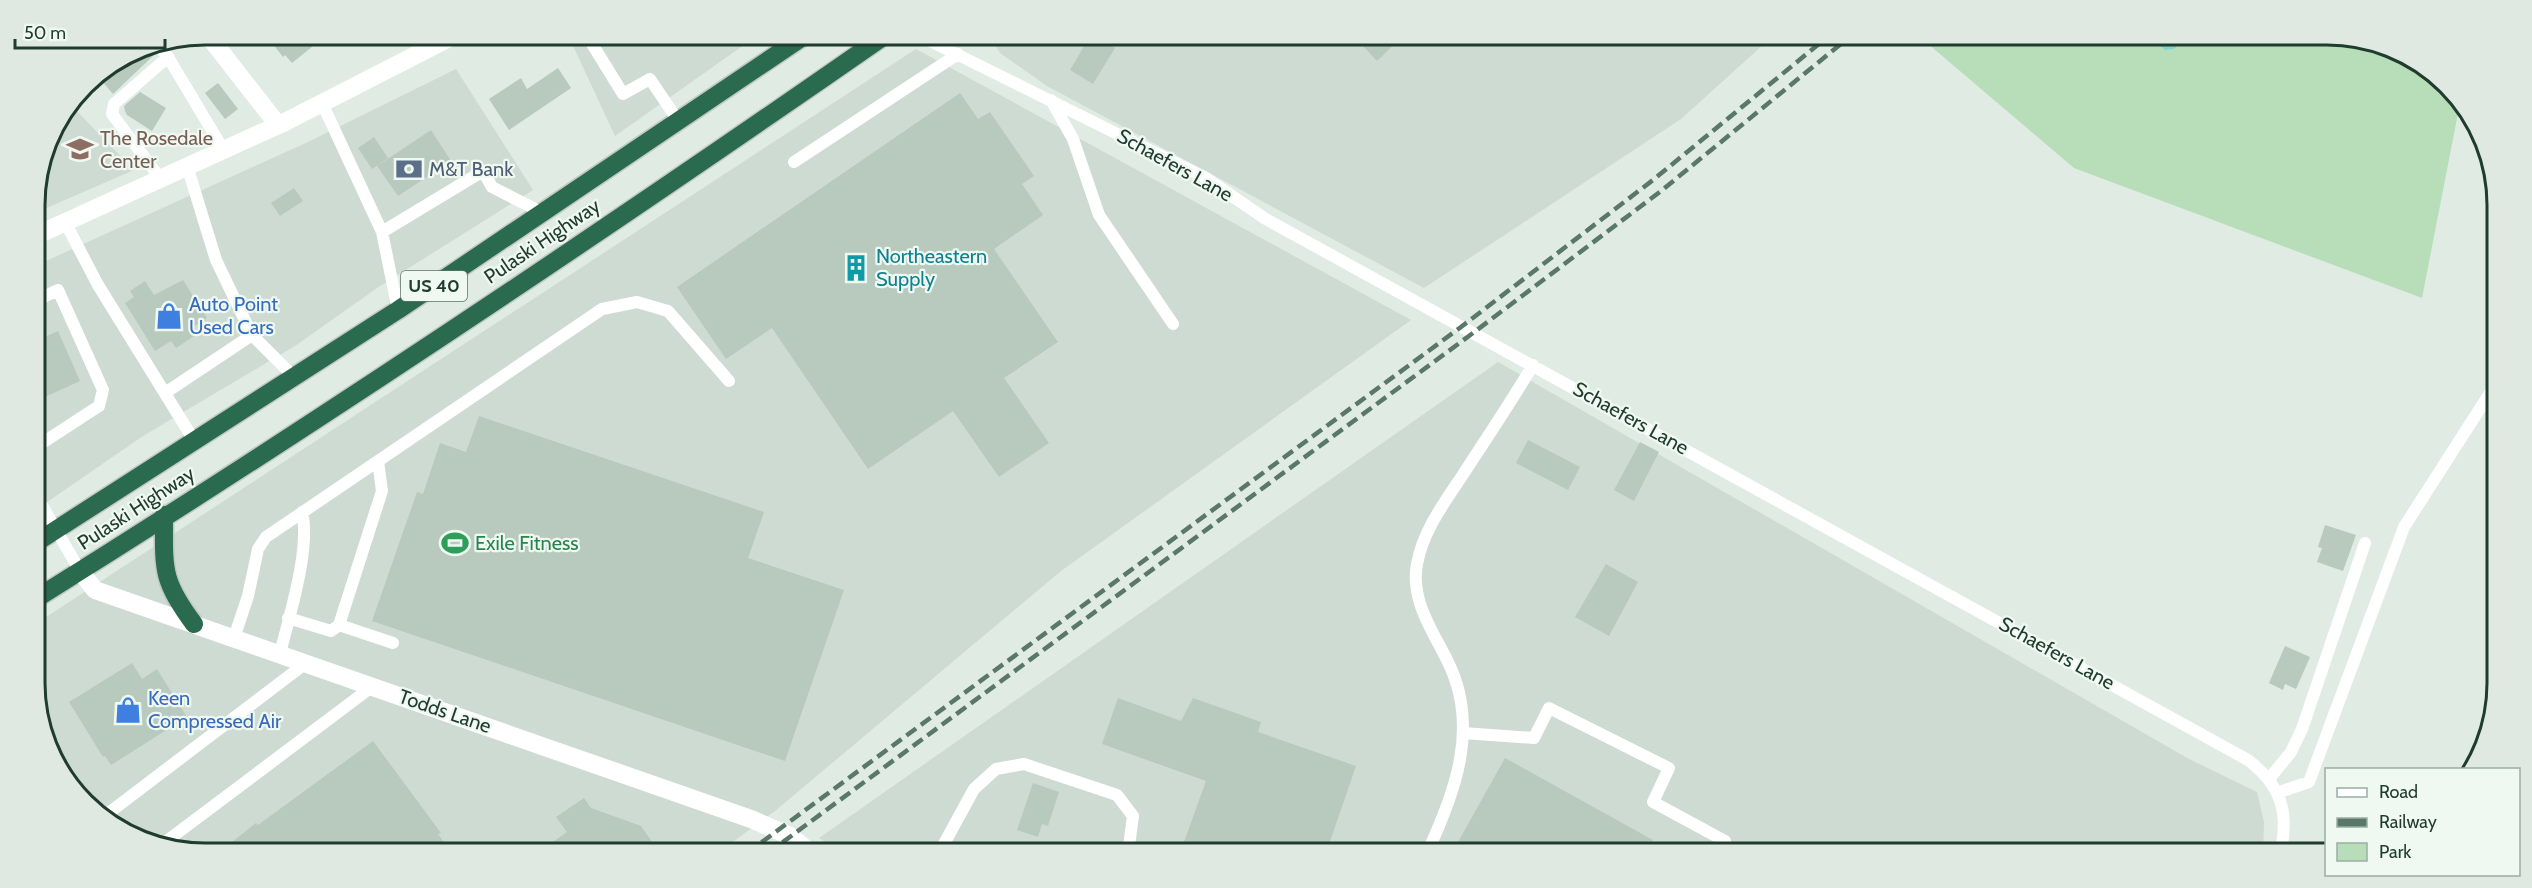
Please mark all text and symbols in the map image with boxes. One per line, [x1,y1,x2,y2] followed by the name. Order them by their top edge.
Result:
[15,12,165,50] scale bar
[24,22,66,44] text: 50 m
[1113,123,1237,207] street label: Schaefers Lane
[100,126,213,173] place label: The Rosedale Center
[65,134,95,164] school or university icon: The Rosedale Center
[394,154,424,184] bank icon: M&T Bank
[429,157,513,181] place label: M&T Bank
[479,193,605,289] street label: Pulaski Highway
[876,244,987,291] place label: Northeastern Supply
[841,253,871,283] building icon: Northeastern Supply
[401,271,467,301] road number: US 40
[189,292,278,339] place label: Auto Point Used Cars
[154,301,184,331] shop icon: Auto Point Used Cars
[1569,376,1693,460] street label: Schaefers Lane
[73,461,199,555] street label: Pulaski Highway
[440,528,470,558] sports icon: Exile Fitness
[475,531,578,555] place label: Exile Fitness
[1995,611,2119,695] street label: Schaefers Lane
[396,684,494,738] street label: Todds Lane
[148,686,282,733] place label: Keen Compressed Air
[113,695,143,725] shop icon: Keen Compressed Air
[2325,768,2520,876] legend
[2379,781,2418,803] text: Road
[2379,811,2437,833] text: Railway
[2379,841,2412,863] text: Park

